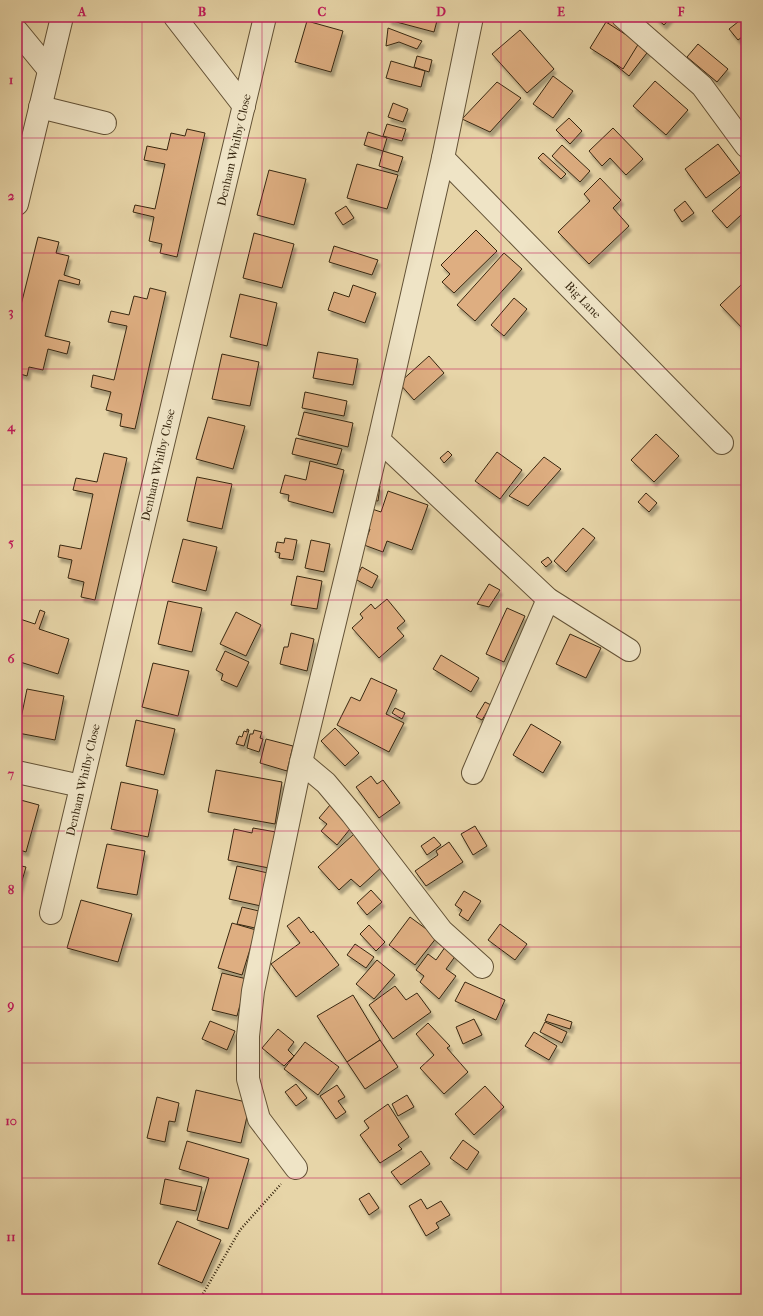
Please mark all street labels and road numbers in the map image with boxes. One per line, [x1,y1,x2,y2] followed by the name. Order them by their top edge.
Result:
[214,92,254,208] street label: Denham Whilby Close
[562,279,604,321] street label: Big Lane
[138,407,178,523] street label: Denham Whilby Close
[63,722,103,838] street label: Denham Whilby Close

